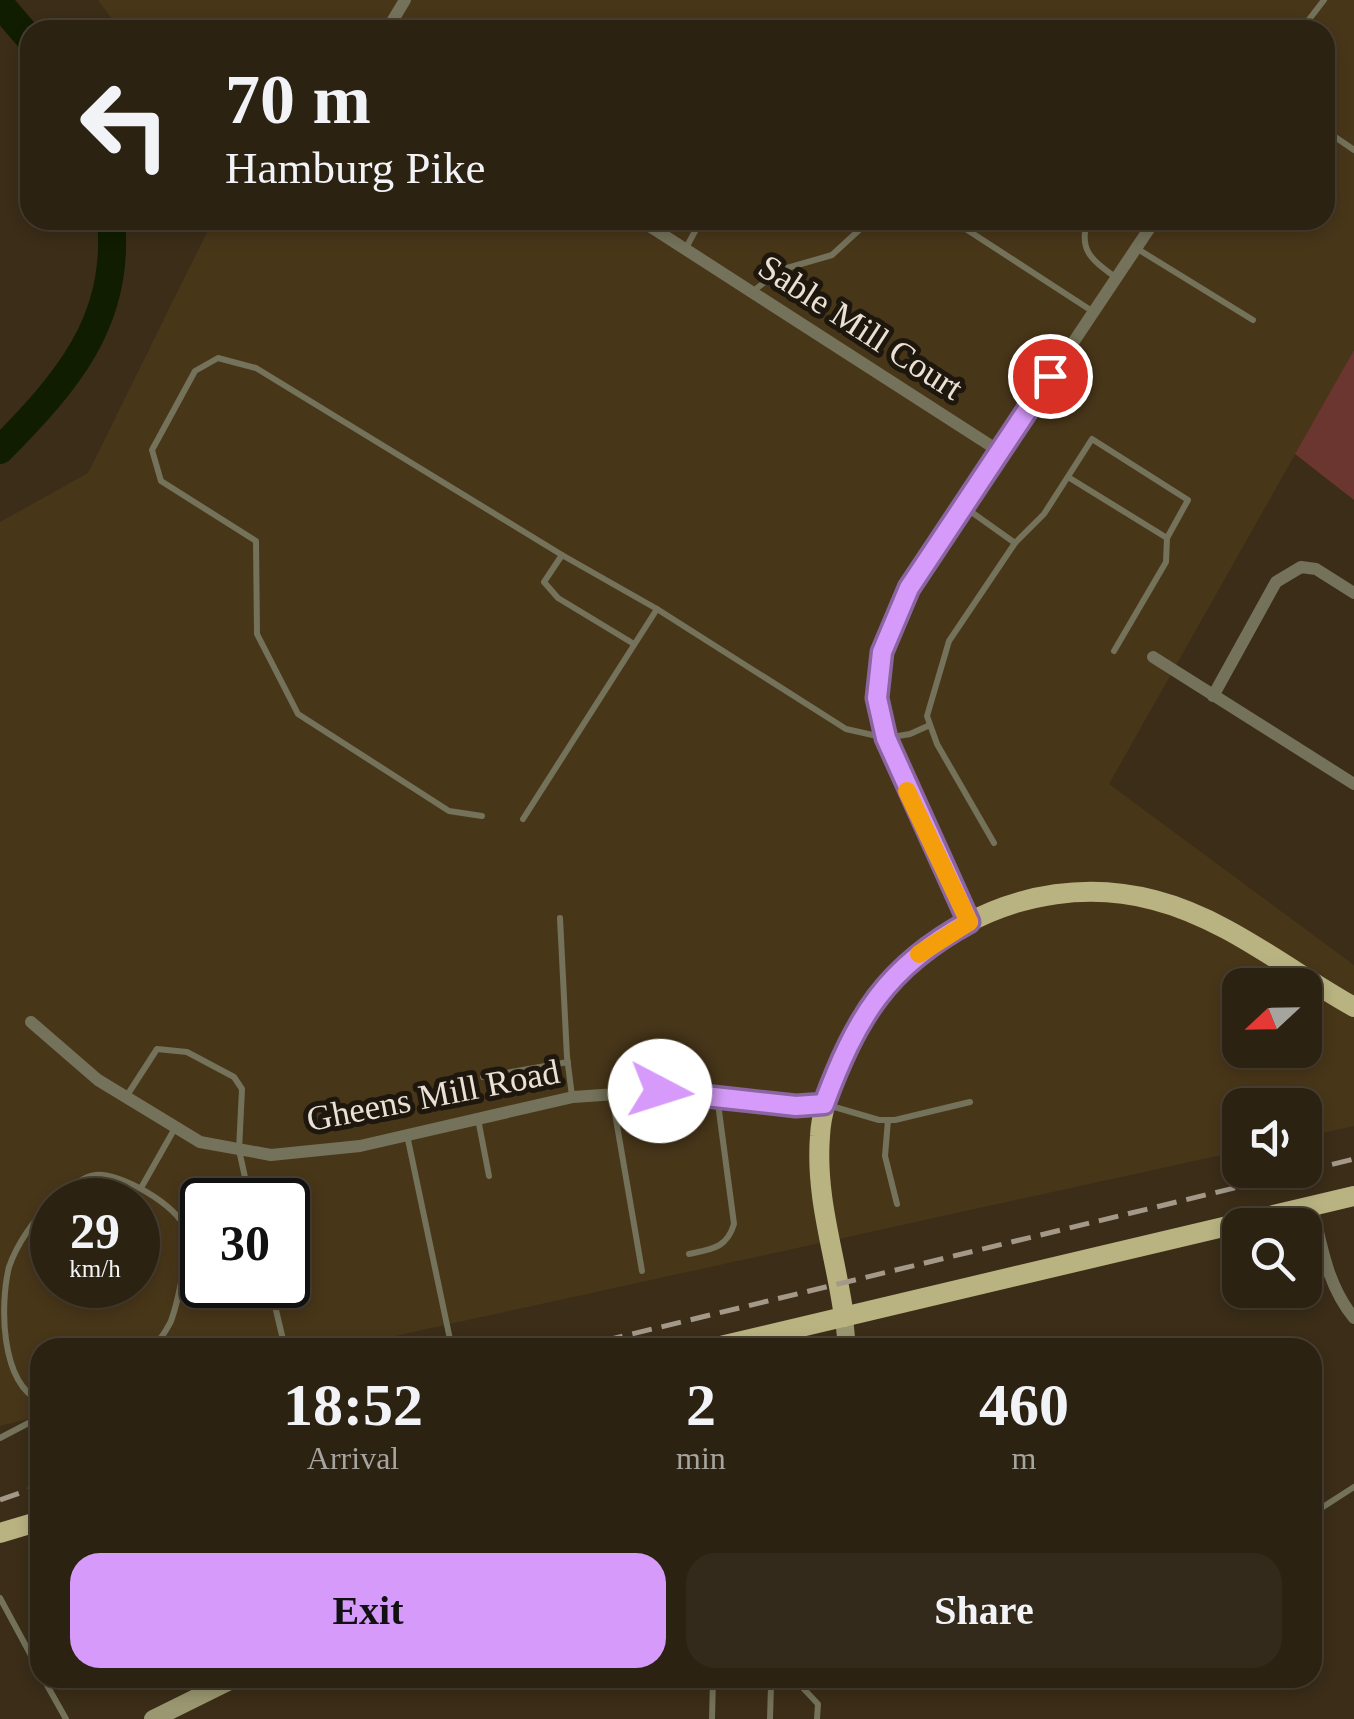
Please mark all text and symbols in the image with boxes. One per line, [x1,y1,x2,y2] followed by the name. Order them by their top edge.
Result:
[60,60,190,190] icon: left
[225,61,371,138] text: 70 m
[225,143,485,193] text: Hamburg Pike
[751,247,970,408] street label: Sable Mill Court
[1008,334,1093,419] pin
[1023,349,1078,404] icon: arrive
[1222,968,1322,1068] north arrow
[1222,968,1322,1308] map controls
[608,1039,712,1143] position arrow
[303,1052,563,1139] street label: Gheens Mill Road
[1222,1088,1322,1188] button: sound
[180,1178,310,1308] speed limit sign: 30
[70,1203,120,1259] text: 29
[1222,1208,1322,1308] button: search
[69,1255,121,1282] text: km/h
[283,1372,423,1438] text: 18:52
[686,1372,716,1438] text: 2
[979,1372,1069,1438] text: 460
[307,1440,399,1476] text: Arrival
[676,1440,726,1476] text: min
[1011,1440,1036,1476] text: m
[70,1553,666,1668] button: Exit
[686,1553,1282,1668] button: Share

